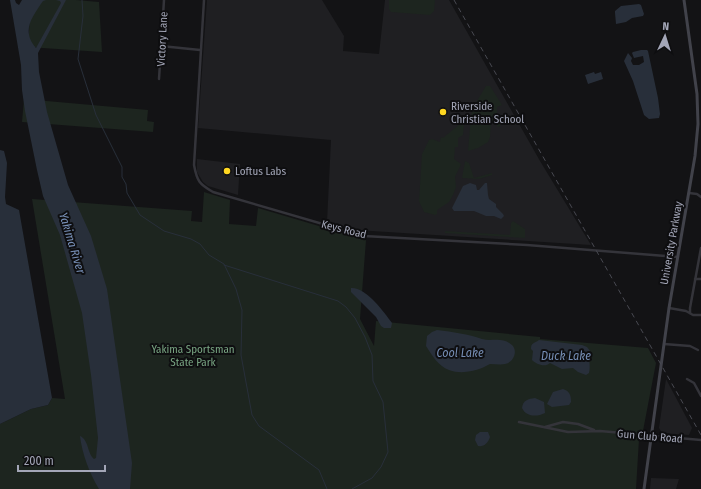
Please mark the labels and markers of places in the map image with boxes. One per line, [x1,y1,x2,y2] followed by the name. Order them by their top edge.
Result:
[451,100,524,126] place label: Riverside Christian School
[438,107,448,117] marker: Riverside Christian School
[235,165,286,178] place label: Loftus Labs
[222,166,232,176] marker: Loftus Labs

